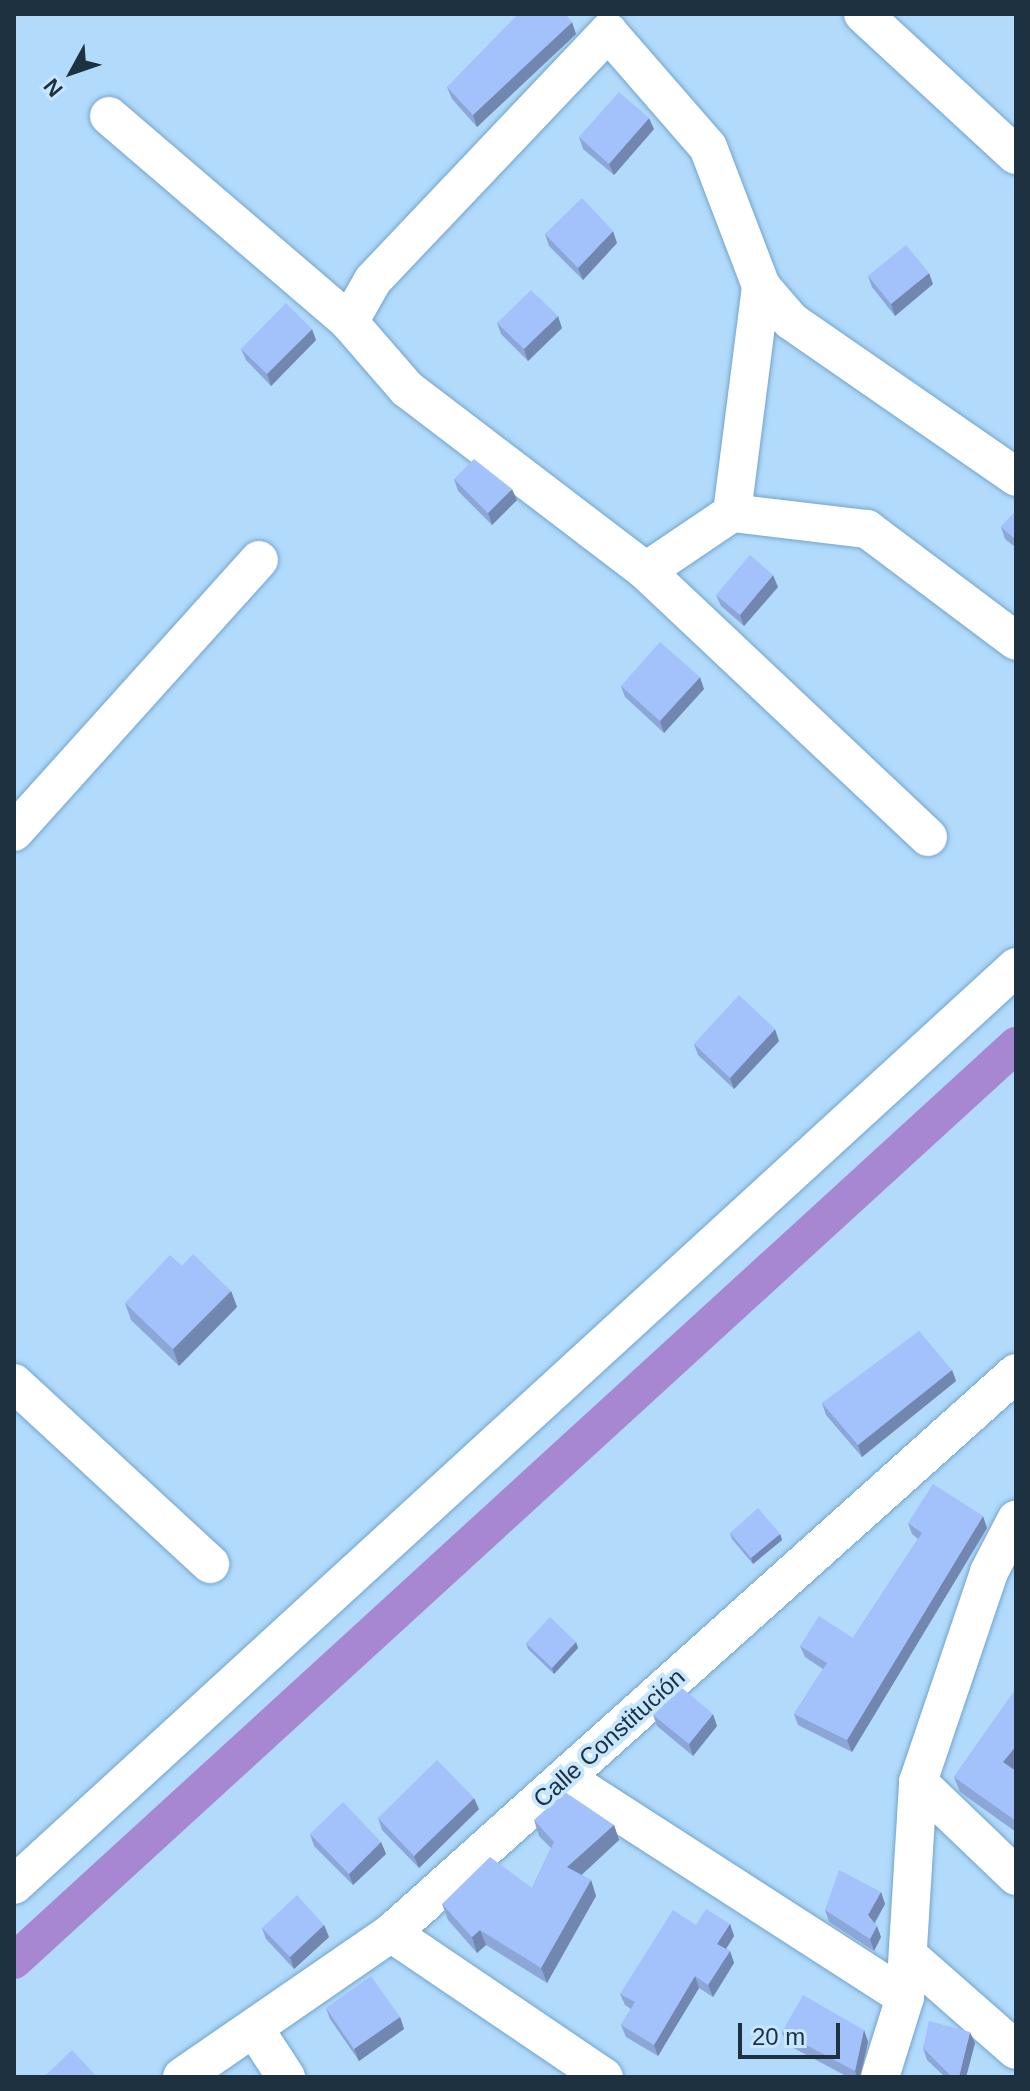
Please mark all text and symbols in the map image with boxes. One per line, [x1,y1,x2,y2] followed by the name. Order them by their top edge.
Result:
[32,32,112,112] north arrow
[39,74,68,102] text: N
[527,1663,691,1813] street label: Calle Constitución
[742,2007,844,2057] scale bar
[752,2023,805,2050] text: 20 m

